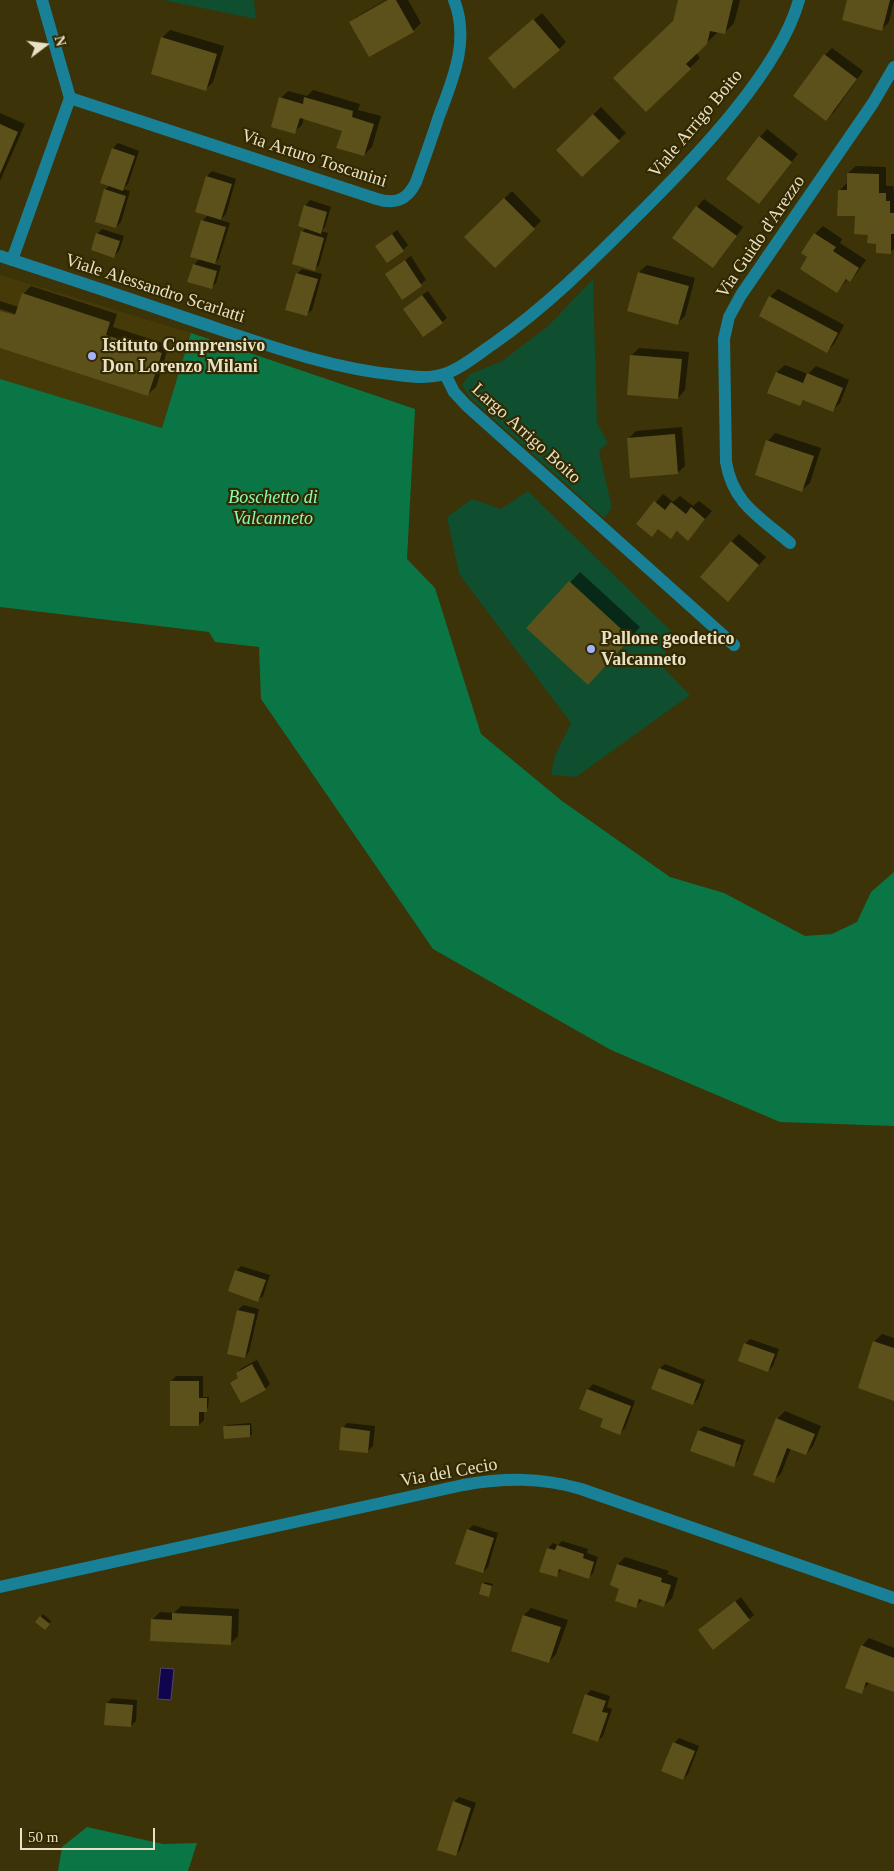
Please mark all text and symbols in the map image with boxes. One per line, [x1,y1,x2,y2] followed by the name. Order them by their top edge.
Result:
[20,20,70,70] north arrow
[51,34,69,48] text: N
[644,65,748,183] street label: Viale Arrigo Boito
[239,125,389,193] street label: Via Arturo Toscanini
[712,172,810,302] street label: Via Guido d'Arezzo
[62,250,248,328] street label: Viale Alessandro Scarlatti
[102,335,265,378] place label: Istituto Comprensivo Don Lorenzo Milani
[86,350,98,362] marker: Istituto Comprensivo Don Lorenzo Milani
[467,379,585,489] street label: Largo Arrigo Boito
[228,487,318,530] park label: Boschetto di Valcanneto
[601,628,734,670] place label: Pallone geodetico Valcanneto
[585,643,597,655] marker: Pallone geodetico Valcanneto
[399,1454,499,1492] street label: Via del Cecio
[22,1818,158,1850] scale bar
[28,1829,58,1845] text: 50 m

